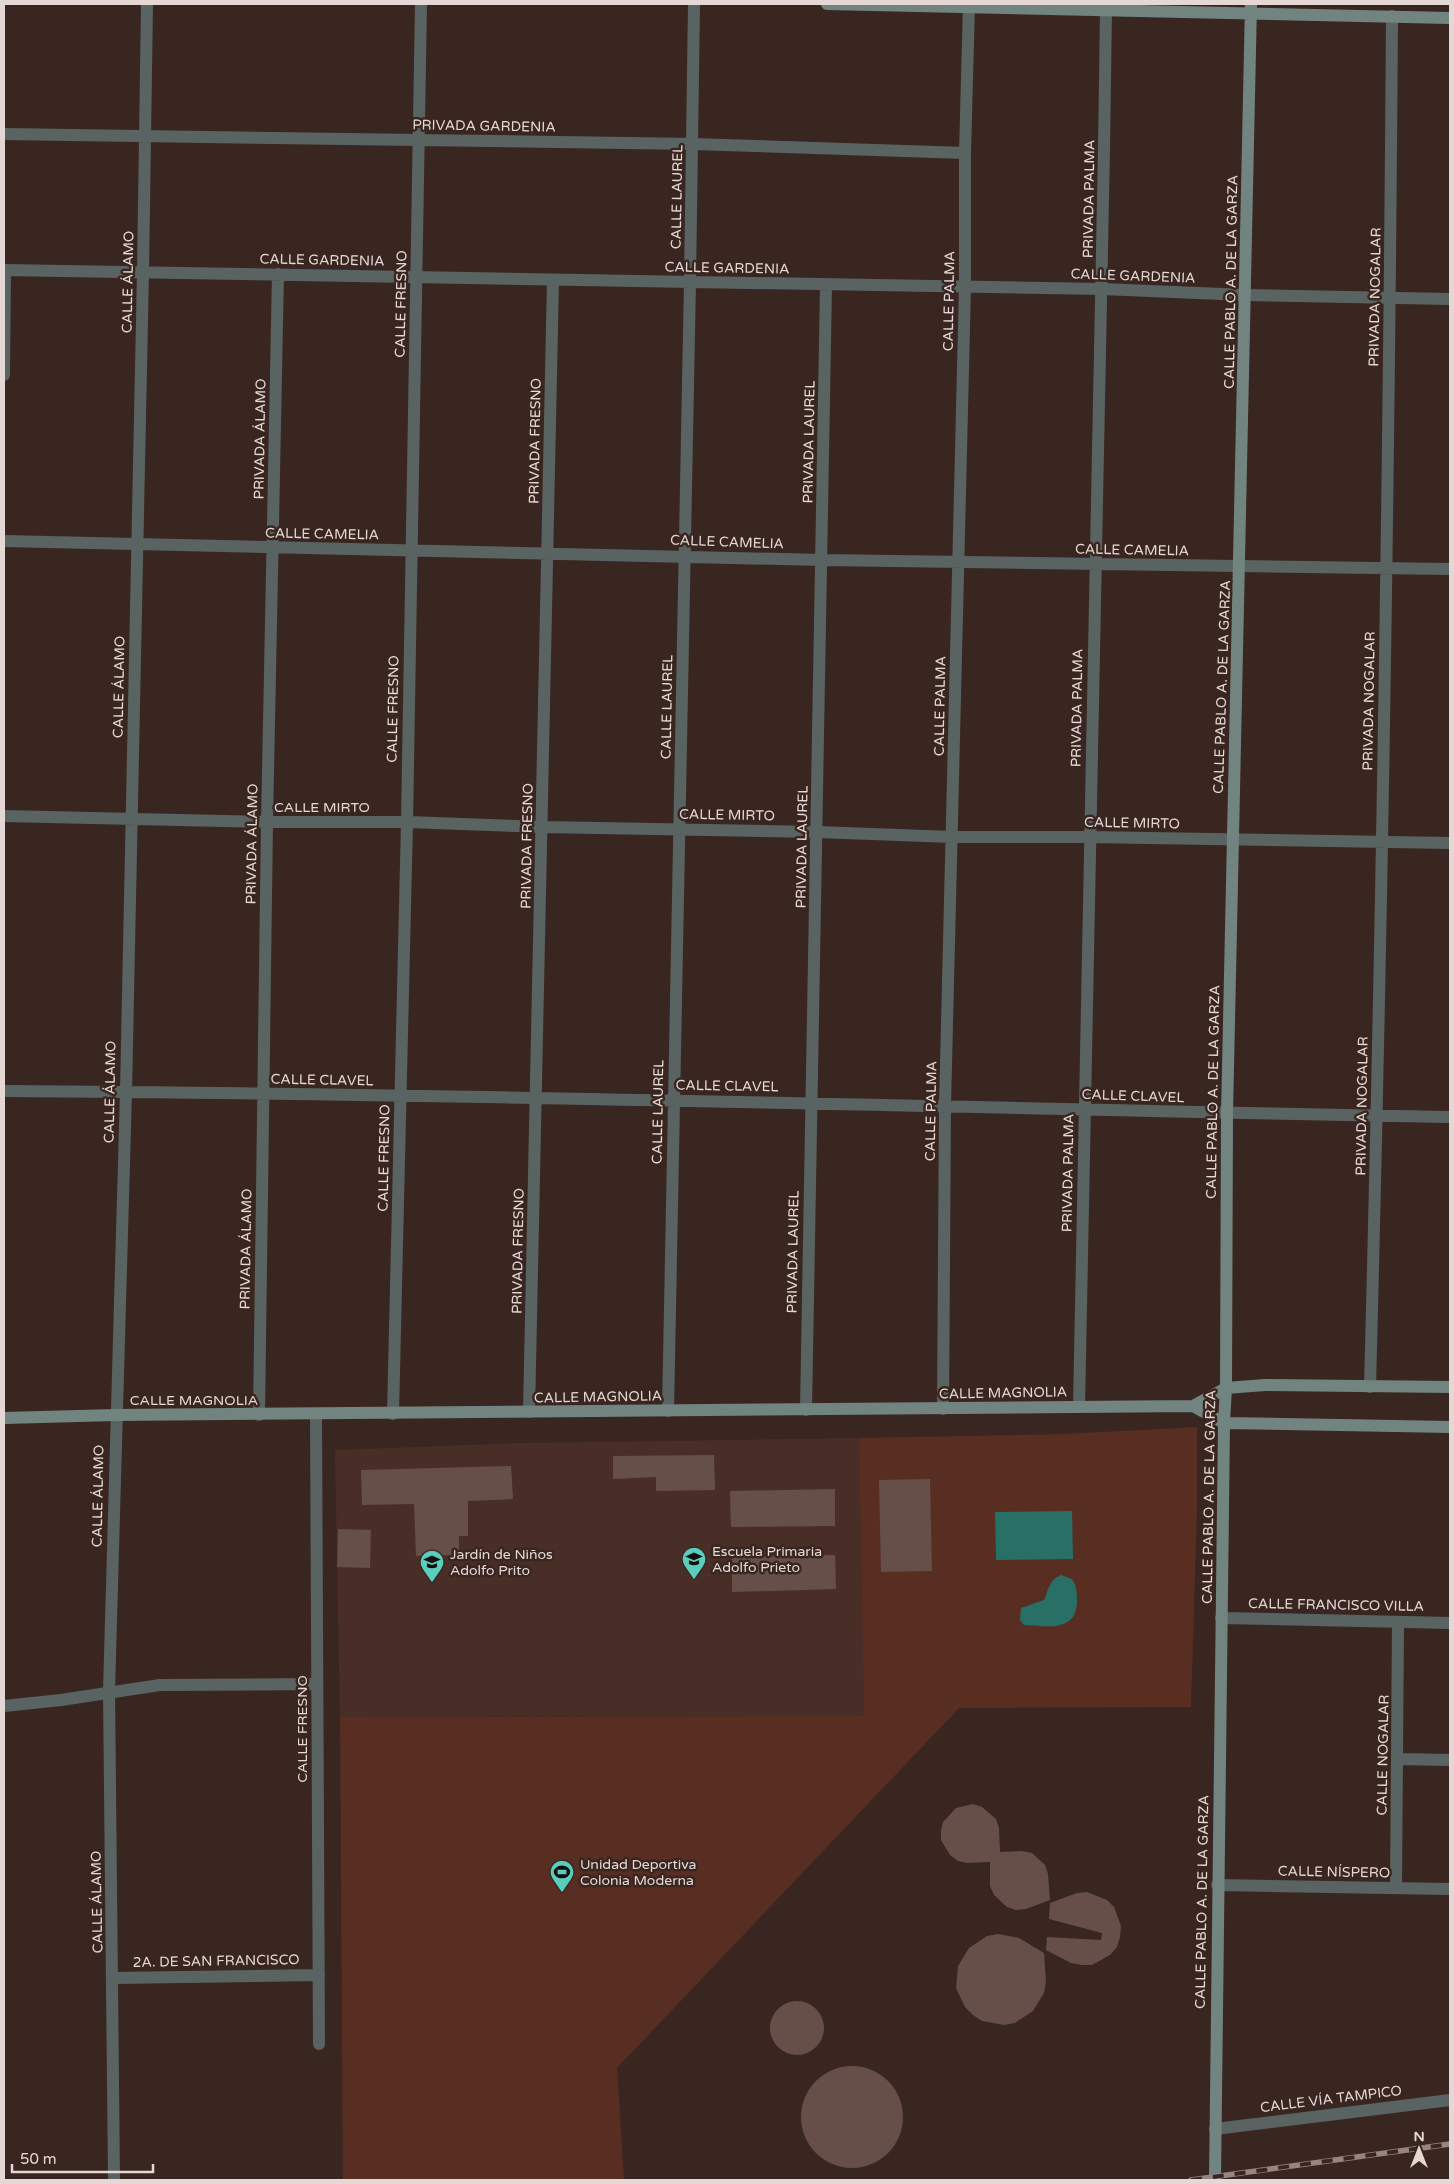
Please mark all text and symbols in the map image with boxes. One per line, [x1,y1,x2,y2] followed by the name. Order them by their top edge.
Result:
[412,116,556,136] street label: PRIVADA GARDENIA
[1079,140,1099,258] street label: PRIVADA PALMA
[668,145,686,249] street label: CALLE LAUREL
[1221,175,1241,389] street label: CALLE PABLO A. DE LA GARZA
[1365,227,1385,367] street label: PRIVADA NOGALAR
[119,231,137,333] street label: CALLE ÁLAMO
[259,250,385,270] street label: CALLE GARDENIA
[392,250,410,358] street label: CALLE FRESNO
[940,251,958,351] street label: CALLE PALMA
[664,258,790,278] street label: CALLE GARDENIA
[1070,265,1196,287] street label: CALLE GARDENIA
[250,378,270,500] street label: PRIVADA ÁLAMO
[525,378,545,504] street label: PRIVADA FRESNO
[799,380,819,504] street label: PRIVADA LAUREL
[265,525,379,543] street label: CALLE CAMELIA
[670,532,784,552] street label: CALLE CAMELIA
[1075,541,1189,559] street label: CALLE CAMELIA
[1210,580,1234,794] street label: CALLE PABLO A. DE LA GARZA
[1359,631,1379,771] street label: PRIVADA NOGALAR
[110,636,128,738] street label: CALLE ÁLAMO
[1067,649,1087,767] street label: PRIVADA PALMA
[384,655,402,763] street label: CALLE FRESNO
[658,655,676,759] street label: CALLE LAUREL
[931,656,949,756] street label: CALLE PALMA
[242,783,262,905] street label: PRIVADA ÁLAMO
[517,783,537,909] street label: PRIVADA FRESNO
[792,785,812,909] street label: PRIVADA LAUREL
[274,799,370,816] street label: CALLE MIRTO
[679,806,775,824] street label: CALLE MIRTO
[1084,814,1180,832] street label: CALLE MIRTO
[1203,985,1223,1199] street label: CALLE PABLO A. DE LA GARZA
[1352,1036,1372,1176] street label: PRIVADA NOGALAR
[101,1041,119,1143] street label: CALLE ÁLAMO
[649,1060,667,1164] street label: CALLE LAUREL
[922,1061,940,1161] street label: CALLE PALMA
[270,1071,374,1089] street label: CALLE CLAVEL
[675,1077,779,1095] street label: CALLE CLAVEL
[1081,1086,1185,1106] street label: CALLE CLAVEL
[375,1104,393,1212] street label: CALLE FRESNO
[1058,1114,1078,1232] street label: PRIVADA PALMA
[236,1188,256,1310] street label: PRIVADA ÁLAMO
[508,1188,528,1314] street label: PRIVADA FRESNO
[783,1190,803,1314] street label: PRIVADA LAUREL
[939,1383,1067,1403] street label: CALLE MAGNOLIA
[534,1387,662,1407] street label: CALLE MAGNOLIA
[1199,1390,1219,1604] street label: CALLE PABLO A. DE LA GARZA
[130,1392,258,1409] street label: CALLE MAGNOLIA
[89,1445,107,1547] street label: CALLE ÁLAMO
[712,1543,822,1576] place label: Escuela Primaria Adolfo Prieto
[450,1546,553,1579] place label: Jardín de Niños Adolfo Prito
[681,1546,707,1580] school or university icon: Escuela Primaria Adolfo Prieto
[419,1549,445,1583] school or university icon: Jardín de Niños Adolfo Prito
[1248,1595,1424,1615] street label: CALLE FRANCISCO VILLA
[294,1675,311,1783] street label: CALLE FRESNO
[1373,1694,1393,1816] street label: CALLE NOGALAR
[1192,1795,1212,2009] street label: CALLE PABLO A. DE LA GARZA
[88,1851,106,1953] street label: CALLE ÁLAMO
[580,1856,696,1889] place label: Unidad Deportiva Colonia Moderna
[549,1859,575,1893] sports icon: Unidad Deportiva Colonia Moderna
[1278,1863,1390,1881] street label: CALLE NÍSPERO
[132,1951,300,1971] street label: 2A. DE SAN FRANCISCO
[1259,2082,1403,2116] street label: CALLE VÍA TAMPICO
[1394,2124,1444,2174] north arrow
[1413,2128,1425,2145] text: N
[12,2142,154,2174] scale bar
[20,2150,57,2168] text: 50 m

